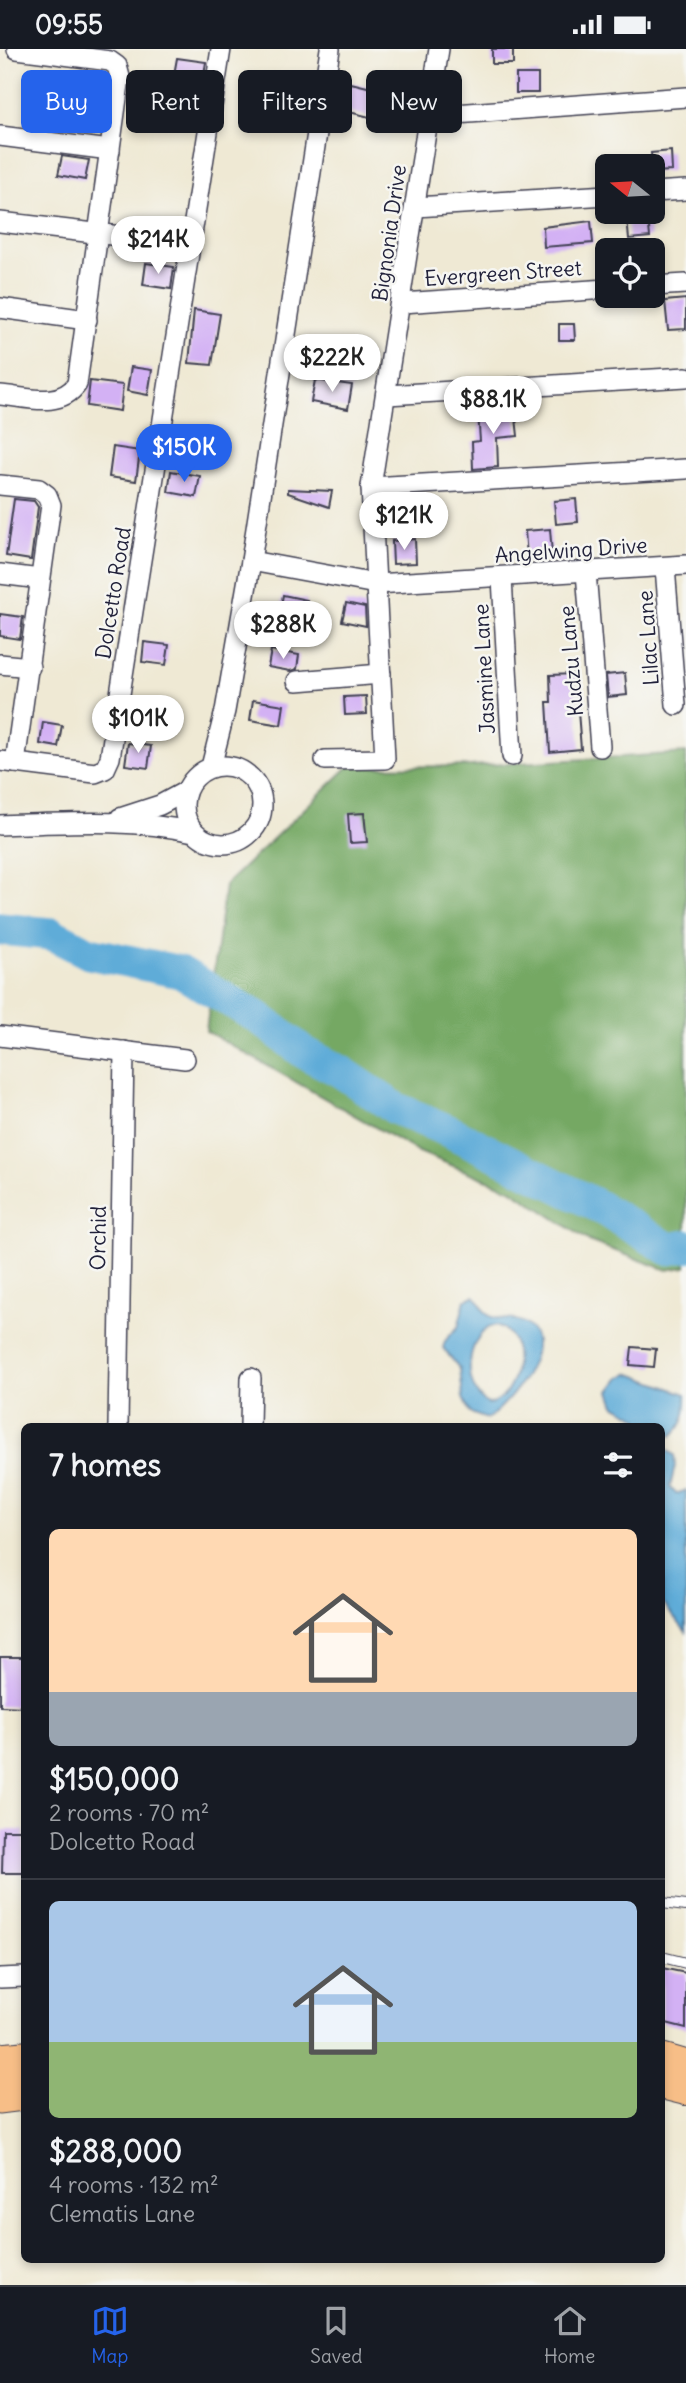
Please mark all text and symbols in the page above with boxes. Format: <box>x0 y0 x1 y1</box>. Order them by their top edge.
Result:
text: 09:55 <box>35 8 103 41</box>
chip: Buy <box>21 70 112 133</box>
chip: Rent <box>126 70 224 133</box>
chip: Filters <box>238 70 352 133</box>
chip: New <box>366 70 462 133</box>
north arrow <box>595 154 665 224</box>
map controls <box>595 154 665 308</box>
street label: Bignonia Drive <box>366 163 412 303</box>
pin: $214K <box>109 217 207 276</box>
text: $214K <box>127 224 189 253</box>
button: locate <box>595 238 665 308</box>
street label: Evergreen Street <box>424 254 582 292</box>
pin: $222K <box>283 335 381 394</box>
text: $222K <box>300 342 364 371</box>
pin: $88.1K <box>436 377 550 436</box>
text: $88.1K <box>460 384 526 413</box>
pin: $150K <box>135 425 233 484</box>
text: $150K <box>152 432 216 461</box>
pin: $121K <box>355 493 453 552</box>
text: $121K <box>375 500 433 529</box>
street label: Dolcetto Road <box>89 525 137 661</box>
street label: Angelwing Drive <box>494 531 648 569</box>
street label: Lilac Lane <box>631 590 665 686</box>
pin: $288K <box>234 601 332 661</box>
street label: Jasmine Lane <box>467 603 501 735</box>
street label: Kudzu Lane <box>553 604 589 718</box>
text: $288K <box>250 609 316 638</box>
pin: $101K <box>89 695 187 755</box>
text: $101K <box>108 703 168 732</box>
street label: Orchid <box>84 1206 112 1270</box>
text: 7 homes <box>49 1446 161 1484</box>
icon: filters <box>599 1446 637 1484</box>
icon: home <box>280 1575 406 1701</box>
text: $150,000 <box>49 1760 180 1798</box>
text: 2 rooms · 70 m² <box>49 1798 209 1827</box>
text: Dolcetto Road <box>49 1827 195 1856</box>
icon: home <box>280 1947 406 2073</box>
text: $288,000 <box>49 2132 182 2170</box>
text: 4 rooms · 132 m² <box>49 2170 219 2199</box>
text: Clematis Lane <box>49 2199 195 2228</box>
tab: Map <box>91 2302 129 2368</box>
tab: Saved <box>310 2302 362 2368</box>
tab: Home <box>544 2302 595 2368</box>

